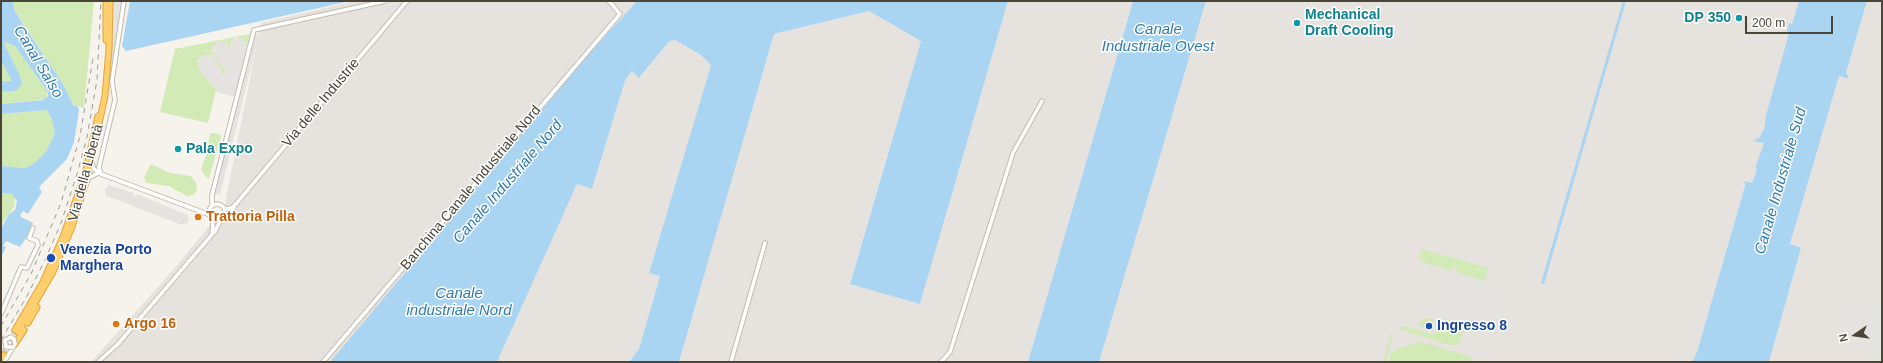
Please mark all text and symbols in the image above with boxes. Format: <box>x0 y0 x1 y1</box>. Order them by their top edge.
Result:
place label: Mechanical Draft Cooling <box>1305 7 1394 40</box>
scale bar <box>1747 8 1835 34</box>
place label: DP 350 <box>1684 10 1731 26</box>
marker: DP 350 <box>1734 13 1744 23</box>
text: 200 m <box>1752 16 1785 30</box>
marker: Mechanical Draft Cooling <box>1292 18 1302 28</box>
water label: Canale Industriale Ovest <box>1102 21 1214 56</box>
water label: Canal Salso <box>9 23 67 101</box>
street label: Via delle Industrie <box>279 55 363 151</box>
street label: Banchina Canale Industriale Nord <box>397 102 545 274</box>
water label: Canale Industriale Sud <box>1751 106 1811 256</box>
water label: Canale Industriale Nord <box>450 117 566 247</box>
street label: Via della Libertà <box>65 122 107 224</box>
place label: Pala Expo <box>186 141 253 157</box>
marker: Pala Expo <box>173 144 183 154</box>
place label: Trattoria Pilla <box>206 209 295 225</box>
marker: Trattoria Pilla <box>193 212 203 222</box>
place label: Venezia Porto Marghera <box>60 242 152 274</box>
marker: Venezia Porto Marghera <box>45 252 57 264</box>
water label: Canale industriale Nord <box>406 285 512 320</box>
north arrow <box>1835 315 1875 355</box>
place label: Argo 16 <box>124 316 176 332</box>
place label: Ingresso 8 <box>1437 318 1507 334</box>
marker: Argo 16 <box>111 319 121 329</box>
marker: Ingresso 8 <box>1424 321 1434 331</box>
text: N <box>1837 332 1850 343</box>

